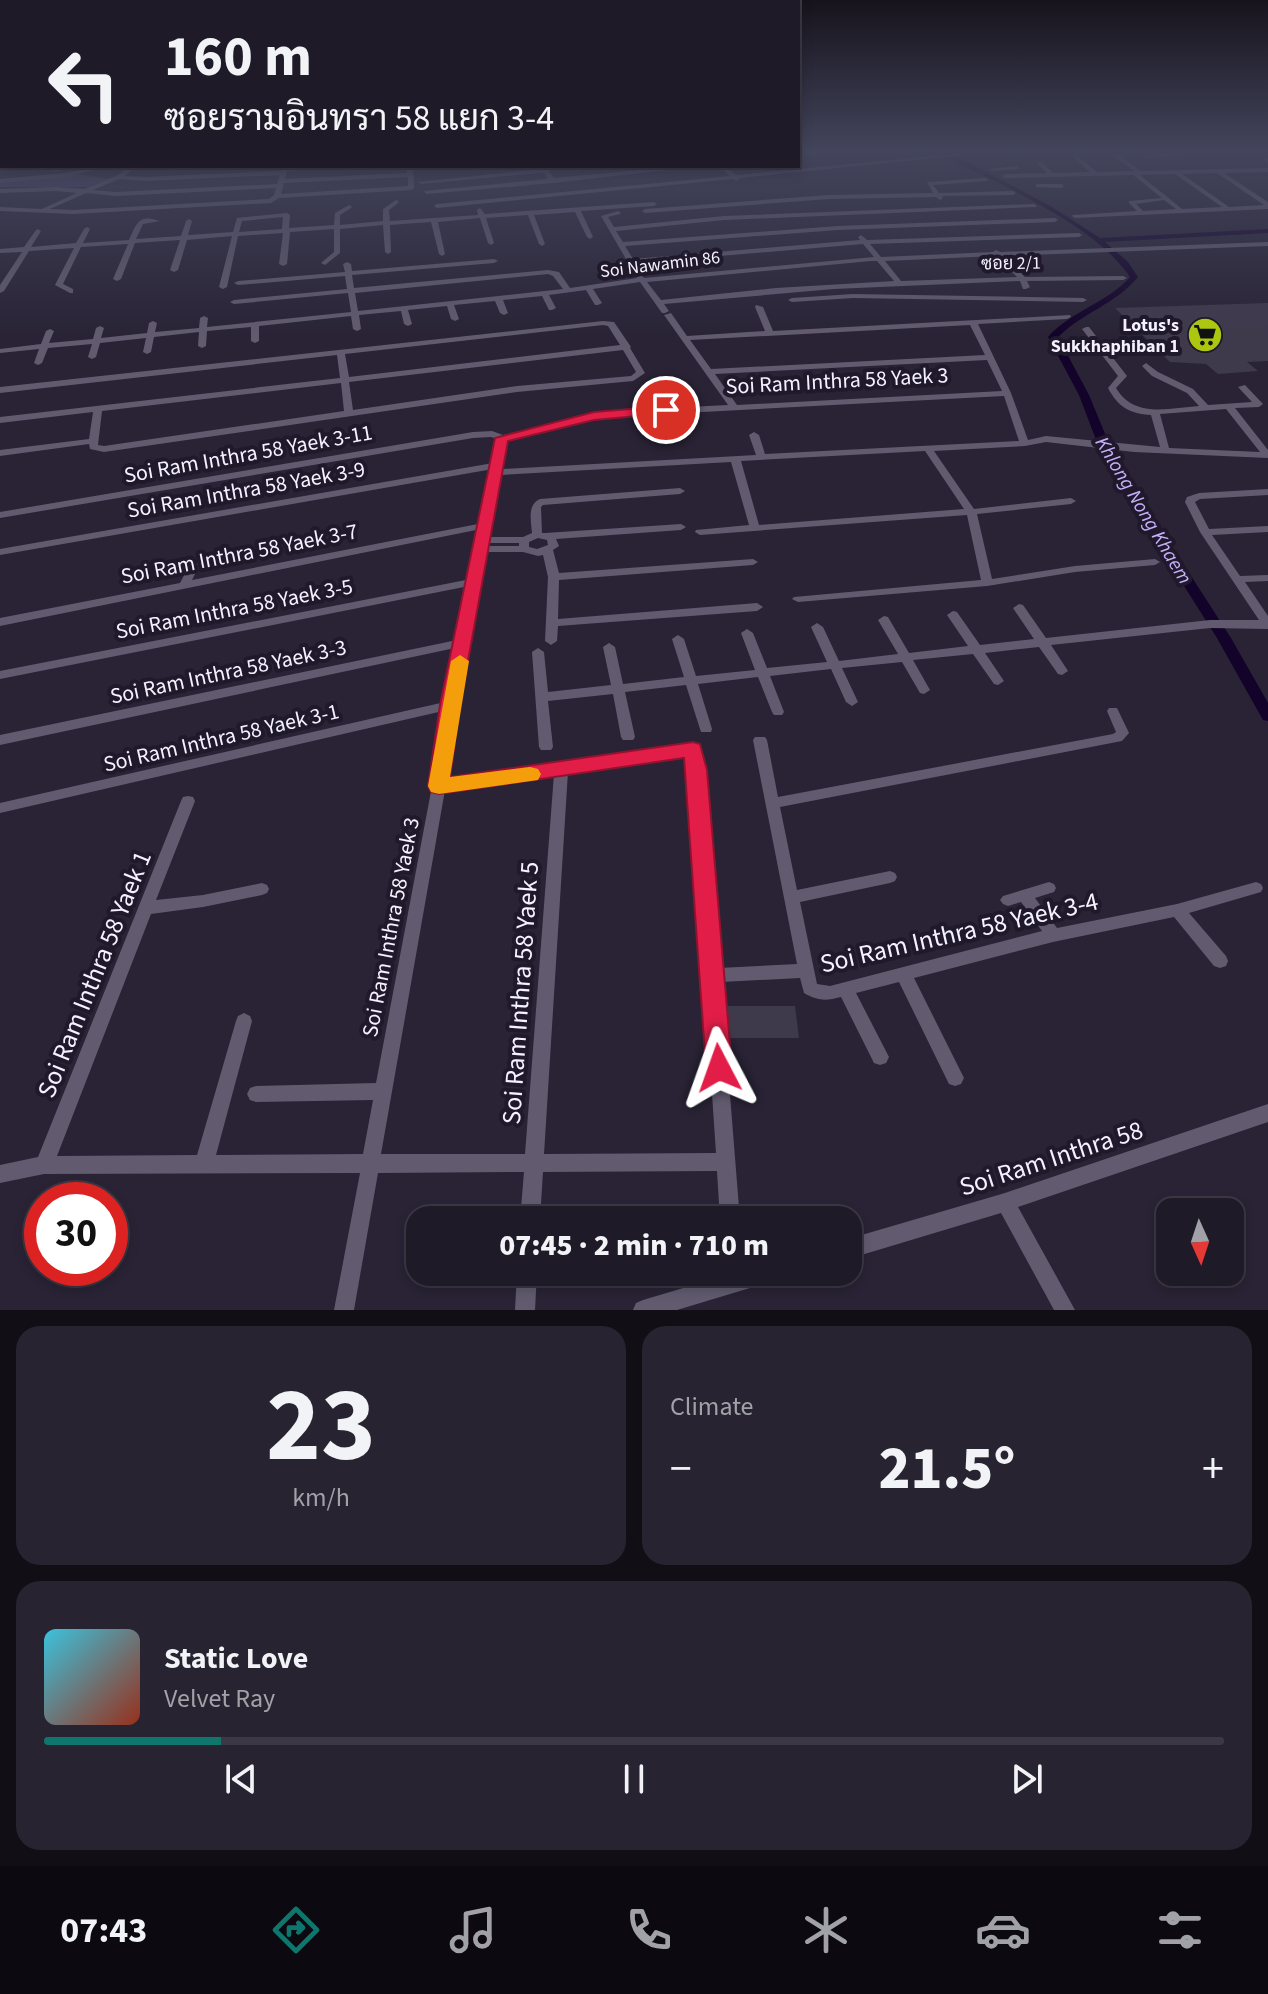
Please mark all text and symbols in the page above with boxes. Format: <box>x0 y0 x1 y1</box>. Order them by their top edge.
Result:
text: 160 m <box>164 18 312 97</box>
icon: left <box>32 32 136 136</box>
text: ซอยรามอินทรา 58 แยก 3-4 <box>164 93 554 144</box>
street label: Soi Nawamin 86 <box>599 245 722 284</box>
street label: ซอย 2/1 <box>981 250 1041 277</box>
place label: Lotus's Sukkhaphiban 1 <box>1051 313 1179 359</box>
supermarket icon: Lotus's Sukkhaphiban 1 <box>1186 316 1224 354</box>
street label: Soi Ram Inthra 58 Yaek 3 <box>725 359 949 403</box>
pin <box>632 376 700 444</box>
icon: arrive <box>644 388 688 432</box>
street label: Soi Ram Inthra 58 Yaek 3-11 <box>121 416 375 492</box>
water label: Khlong Nong Khaem <box>1088 432 1198 590</box>
street label: Soi Ram Inthra 58 Yaek 3-9 <box>125 453 367 527</box>
street label: Soi Ram Inthra 58 Yaek 3-7 <box>118 515 360 593</box>
street label: Soi Ram Inthra 58 Yaek 3-5 <box>113 570 355 648</box>
street label: Soi Ram Inthra 58 Yaek 3-3 <box>107 631 349 713</box>
street label: Soi Ram Inthra 58 Yaek 3-1 <box>100 695 342 781</box>
street label: Soi Ram Inthra 58 Yaek 3 <box>354 815 428 1040</box>
street label: Soi Ram Inthra 58 Yaek 1 <box>28 845 161 1103</box>
street label: Soi Ram Inthra 58 Yaek 5 <box>493 860 548 1126</box>
street label: Soi Ram Inthra 58 Yaek 3-4 <box>816 882 1102 983</box>
position arrow <box>677 1026 761 1110</box>
street label: Soi Ram Inthra 58 <box>955 1111 1148 1206</box>
speed limit sign: 30 <box>24 1182 128 1286</box>
north arrow <box>1156 1198 1244 1286</box>
map controls <box>1156 1198 1244 1286</box>
text: 07:45 · 2 min · 710 m <box>499 1224 769 1267</box>
text: 23 <box>266 1353 376 1501</box>
text: Climate <box>670 1388 754 1425</box>
text: 21.5° <box>879 1427 1015 1512</box>
text: − <box>670 1438 692 1501</box>
text: + <box>1202 1438 1224 1501</box>
text: km/h <box>292 1479 350 1516</box>
text: Static Love <box>164 1637 308 1680</box>
text: Velvet Ray <box>164 1680 275 1717</box>
icon: previous <box>219 1757 263 1801</box>
icon: pause <box>612 1757 656 1801</box>
icon: next <box>1005 1757 1049 1801</box>
icon: directions <box>268 1902 324 1958</box>
icon: music <box>445 1902 501 1958</box>
icon: phone <box>621 1902 677 1958</box>
icon: climate <box>798 1902 854 1958</box>
icon: car <box>975 1902 1031 1958</box>
icon: filters <box>1152 1902 1208 1958</box>
text: 07:43 <box>60 1905 147 1956</box>

